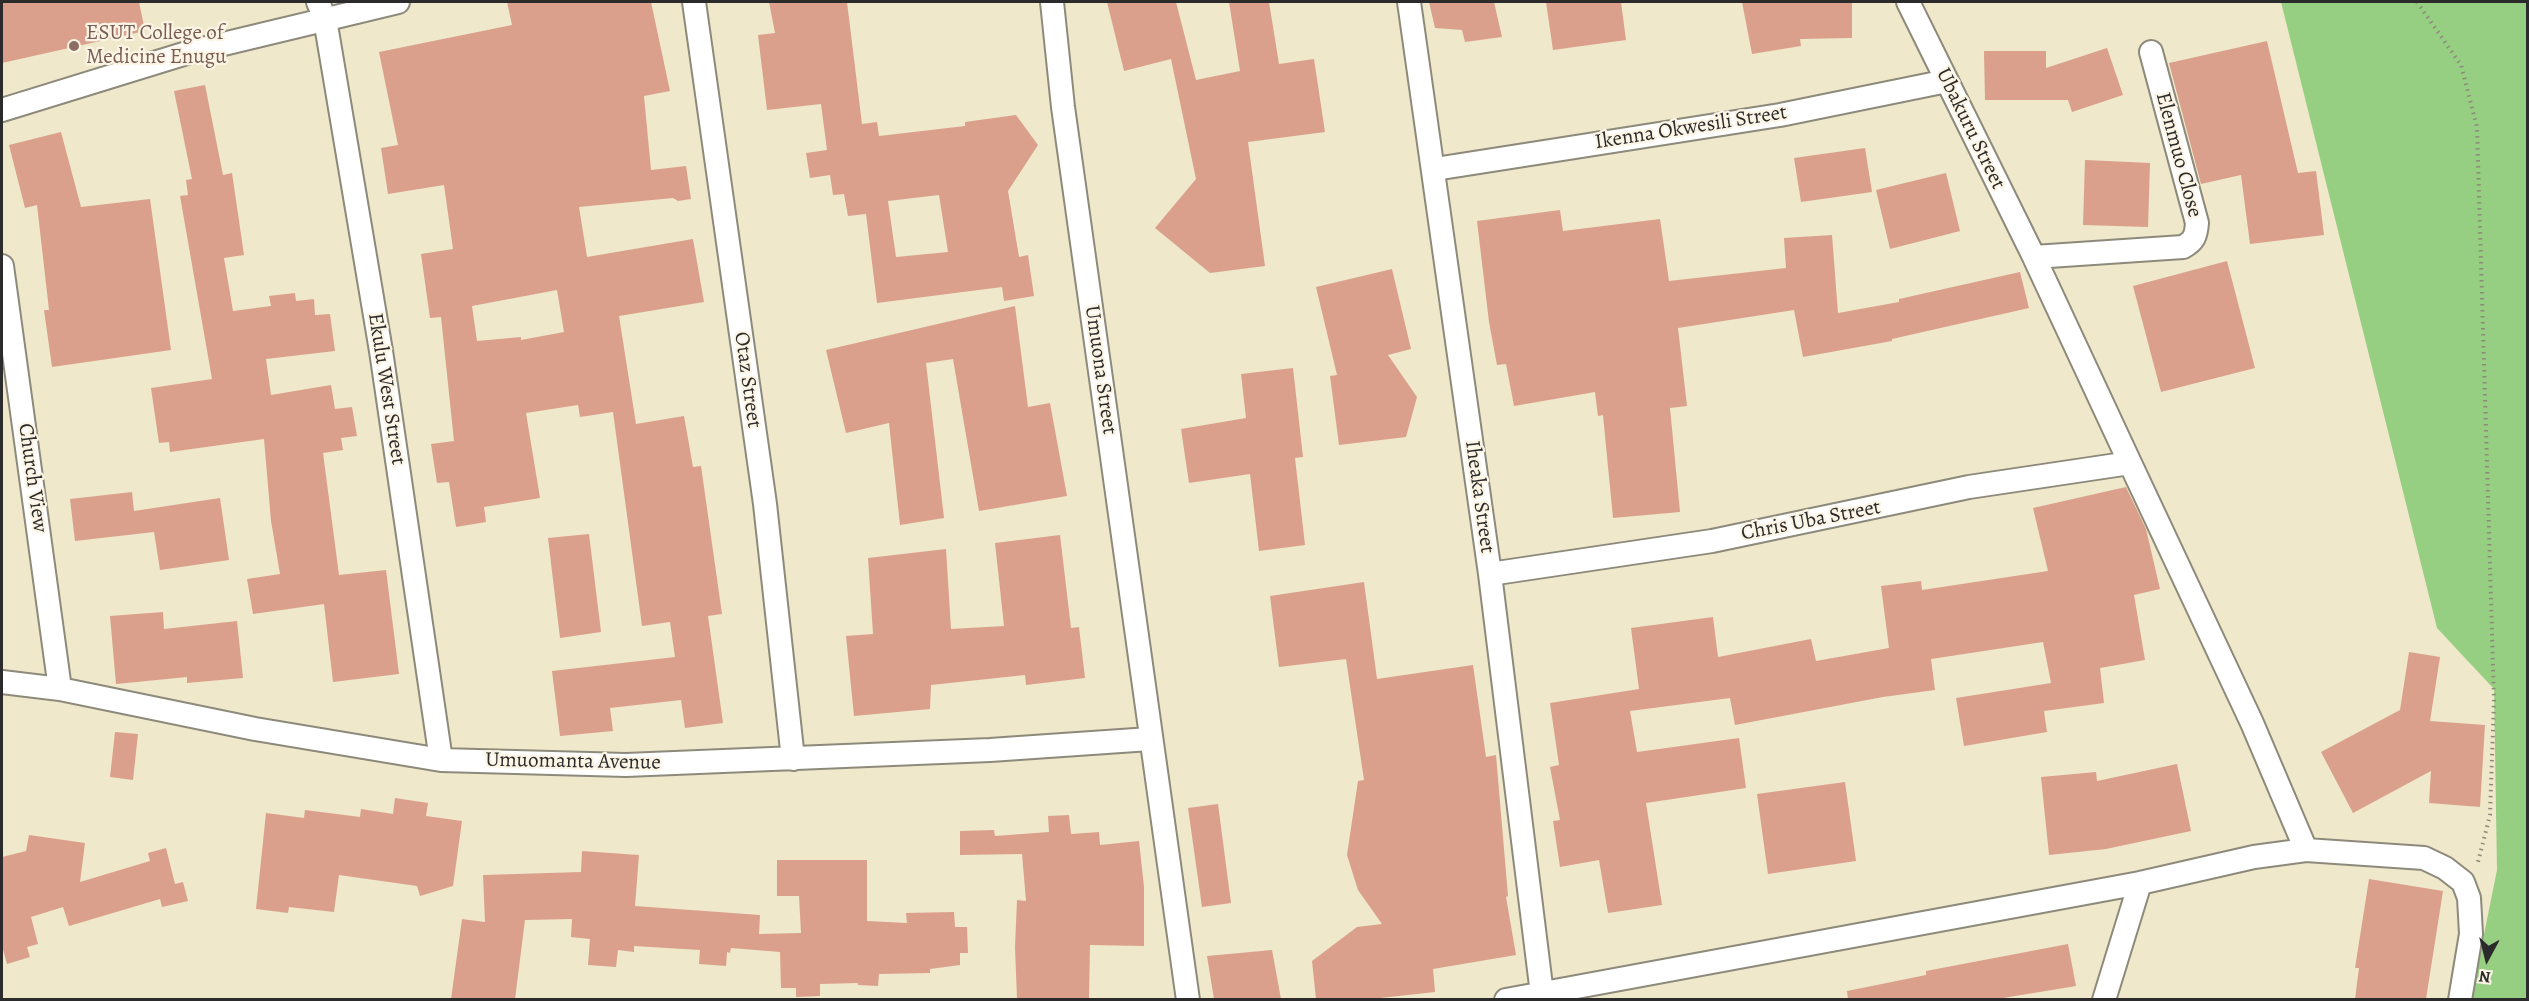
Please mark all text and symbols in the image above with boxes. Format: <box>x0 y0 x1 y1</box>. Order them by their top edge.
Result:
place label: ESUT College of Medicine Enugu <box>86 21 226 71</box>
marker: ESUT College of Medicine Enugu <box>67 39 81 53</box>
street label: Ubakuru Street <box>1930 64 2010 194</box>
street label: Elenmuo Close <box>2149 90 2207 220</box>
street label: Ikenna Okwesili Street <box>1593 100 1789 156</box>
street label: Umuona Street <box>1078 304 1122 436</box>
street label: Ekulu West Street <box>362 311 410 467</box>
street label: Otaz Street <box>728 330 766 430</box>
street label: Church View <box>12 422 52 534</box>
street label: Iheaka Street <box>1459 439 1499 555</box>
street label: Chris Uba Street <box>1739 495 1883 547</box>
street label: Umuomanta Avenue <box>485 748 661 776</box>
north arrow <box>2457 929 2517 989</box>
text: N <box>2478 965 2492 988</box>

